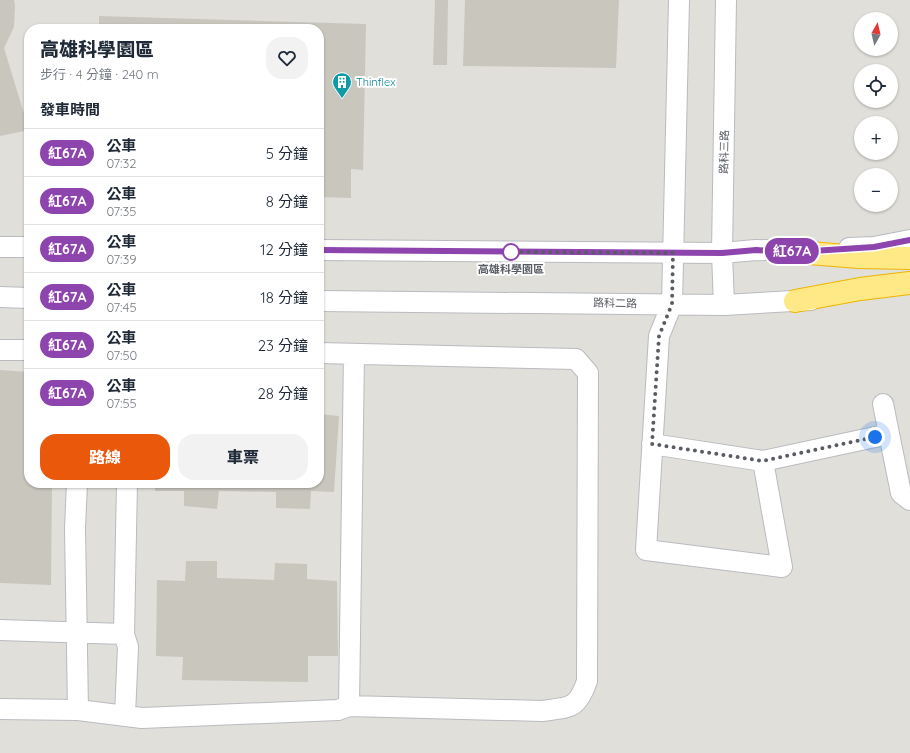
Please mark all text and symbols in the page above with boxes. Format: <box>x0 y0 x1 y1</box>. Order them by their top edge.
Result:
north arrow <box>854 12 898 56</box>
map controls <box>854 12 898 212</box>
text: 高雄科學園區 <box>40 37 154 61</box>
button: heart <box>266 37 308 79</box>
button: locate <box>854 64 898 108</box>
text: 步行 · 4 分鐘 · 240 m <box>40 66 159 82</box>
building icon: Thinflex <box>331 71 353 99</box>
place label: Thinflex <box>356 75 396 89</box>
text: 發車時間 <box>40 100 100 119</box>
button: + <box>854 116 898 160</box>
street label: 路科三路 <box>717 130 731 174</box>
text: 公車 <box>106 136 136 155</box>
text: 紅67A <box>48 144 86 162</box>
text: 5 分鐘 <box>266 144 308 163</box>
text: 07:32 <box>106 155 137 171</box>
button: − <box>854 168 898 212</box>
text: 公車 <box>106 184 136 203</box>
text: 紅67A <box>48 192 86 210</box>
text: 8 分鐘 <box>266 192 308 211</box>
text: 07:35 <box>106 203 136 219</box>
text: 公車 <box>106 232 136 251</box>
line badge: 紅67A <box>764 238 820 264</box>
text: 紅67A <box>48 240 86 258</box>
text: 12 分鐘 <box>260 240 308 259</box>
text: 紅67A <box>773 242 811 260</box>
marker: 高雄科學園區 <box>502 243 520 261</box>
text: 07:39 <box>106 251 137 267</box>
place label: 高雄科學園區 <box>478 262 544 276</box>
text: 公車 <box>106 280 136 299</box>
text: 紅67A <box>48 288 86 306</box>
text: 18 分鐘 <box>260 288 308 307</box>
street label: 路科二路 <box>593 296 637 310</box>
text: 07:45 <box>106 299 137 315</box>
text: 公車 <box>106 328 136 347</box>
text: 紅67A <box>48 336 86 354</box>
text: 23 分鐘 <box>258 336 308 355</box>
text: 07:50 <box>106 347 137 363</box>
text: 公車 <box>106 376 136 395</box>
text: 紅67A <box>48 384 86 402</box>
text: 28 分鐘 <box>257 384 308 403</box>
text: 07:55 <box>106 395 137 411</box>
your location <box>865 427 885 447</box>
button: 路線 <box>40 434 170 480</box>
button: 車票 <box>178 434 308 480</box>

